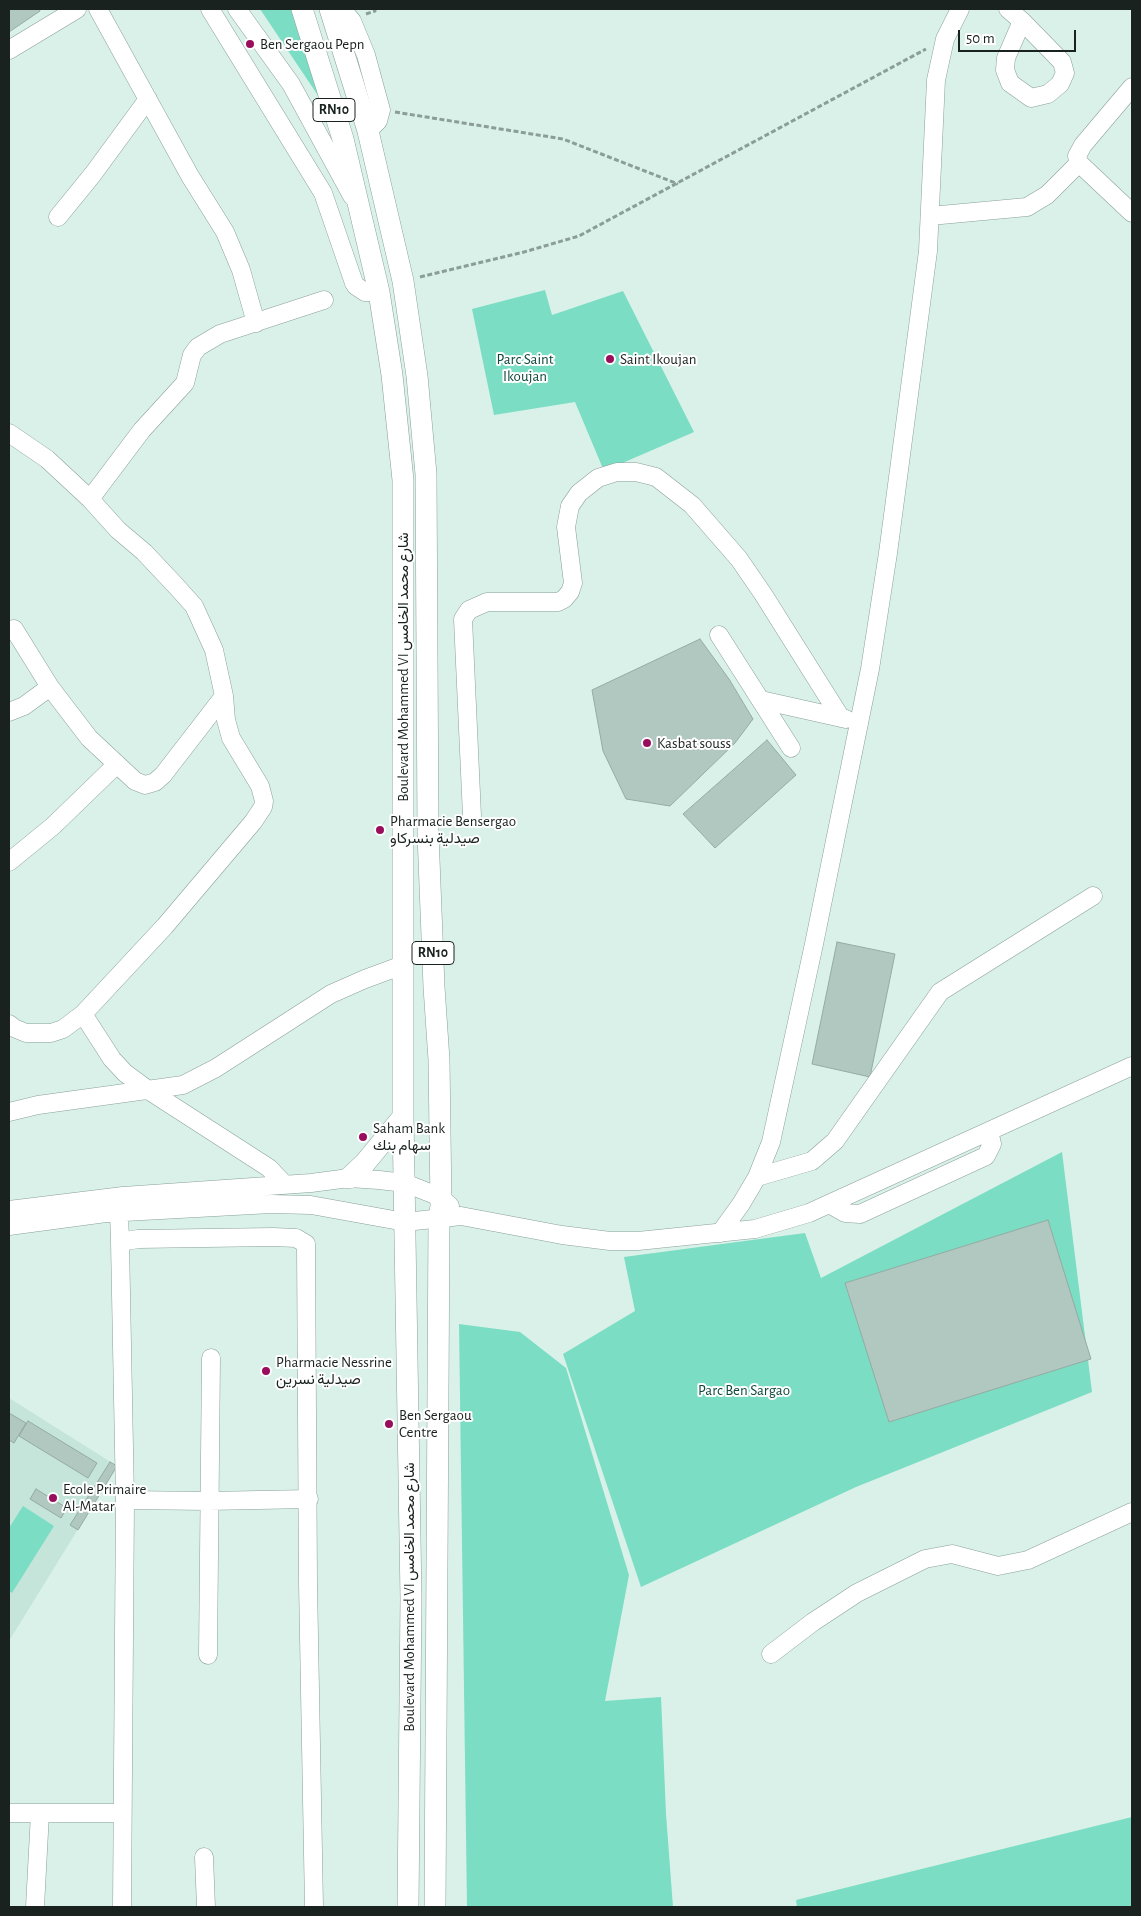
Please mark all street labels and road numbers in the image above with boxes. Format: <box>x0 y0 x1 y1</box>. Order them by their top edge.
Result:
road number: RN10 <box>313 98 355 122</box>
street label: Boulevard Mohammed VI شارع محمد الخامس <box>394 532 412 802</box>
road number: RN10 <box>412 941 454 964</box>
street label: Boulevard Mohammed VI شارع محمد الخامس <box>400 1462 418 1732</box>

